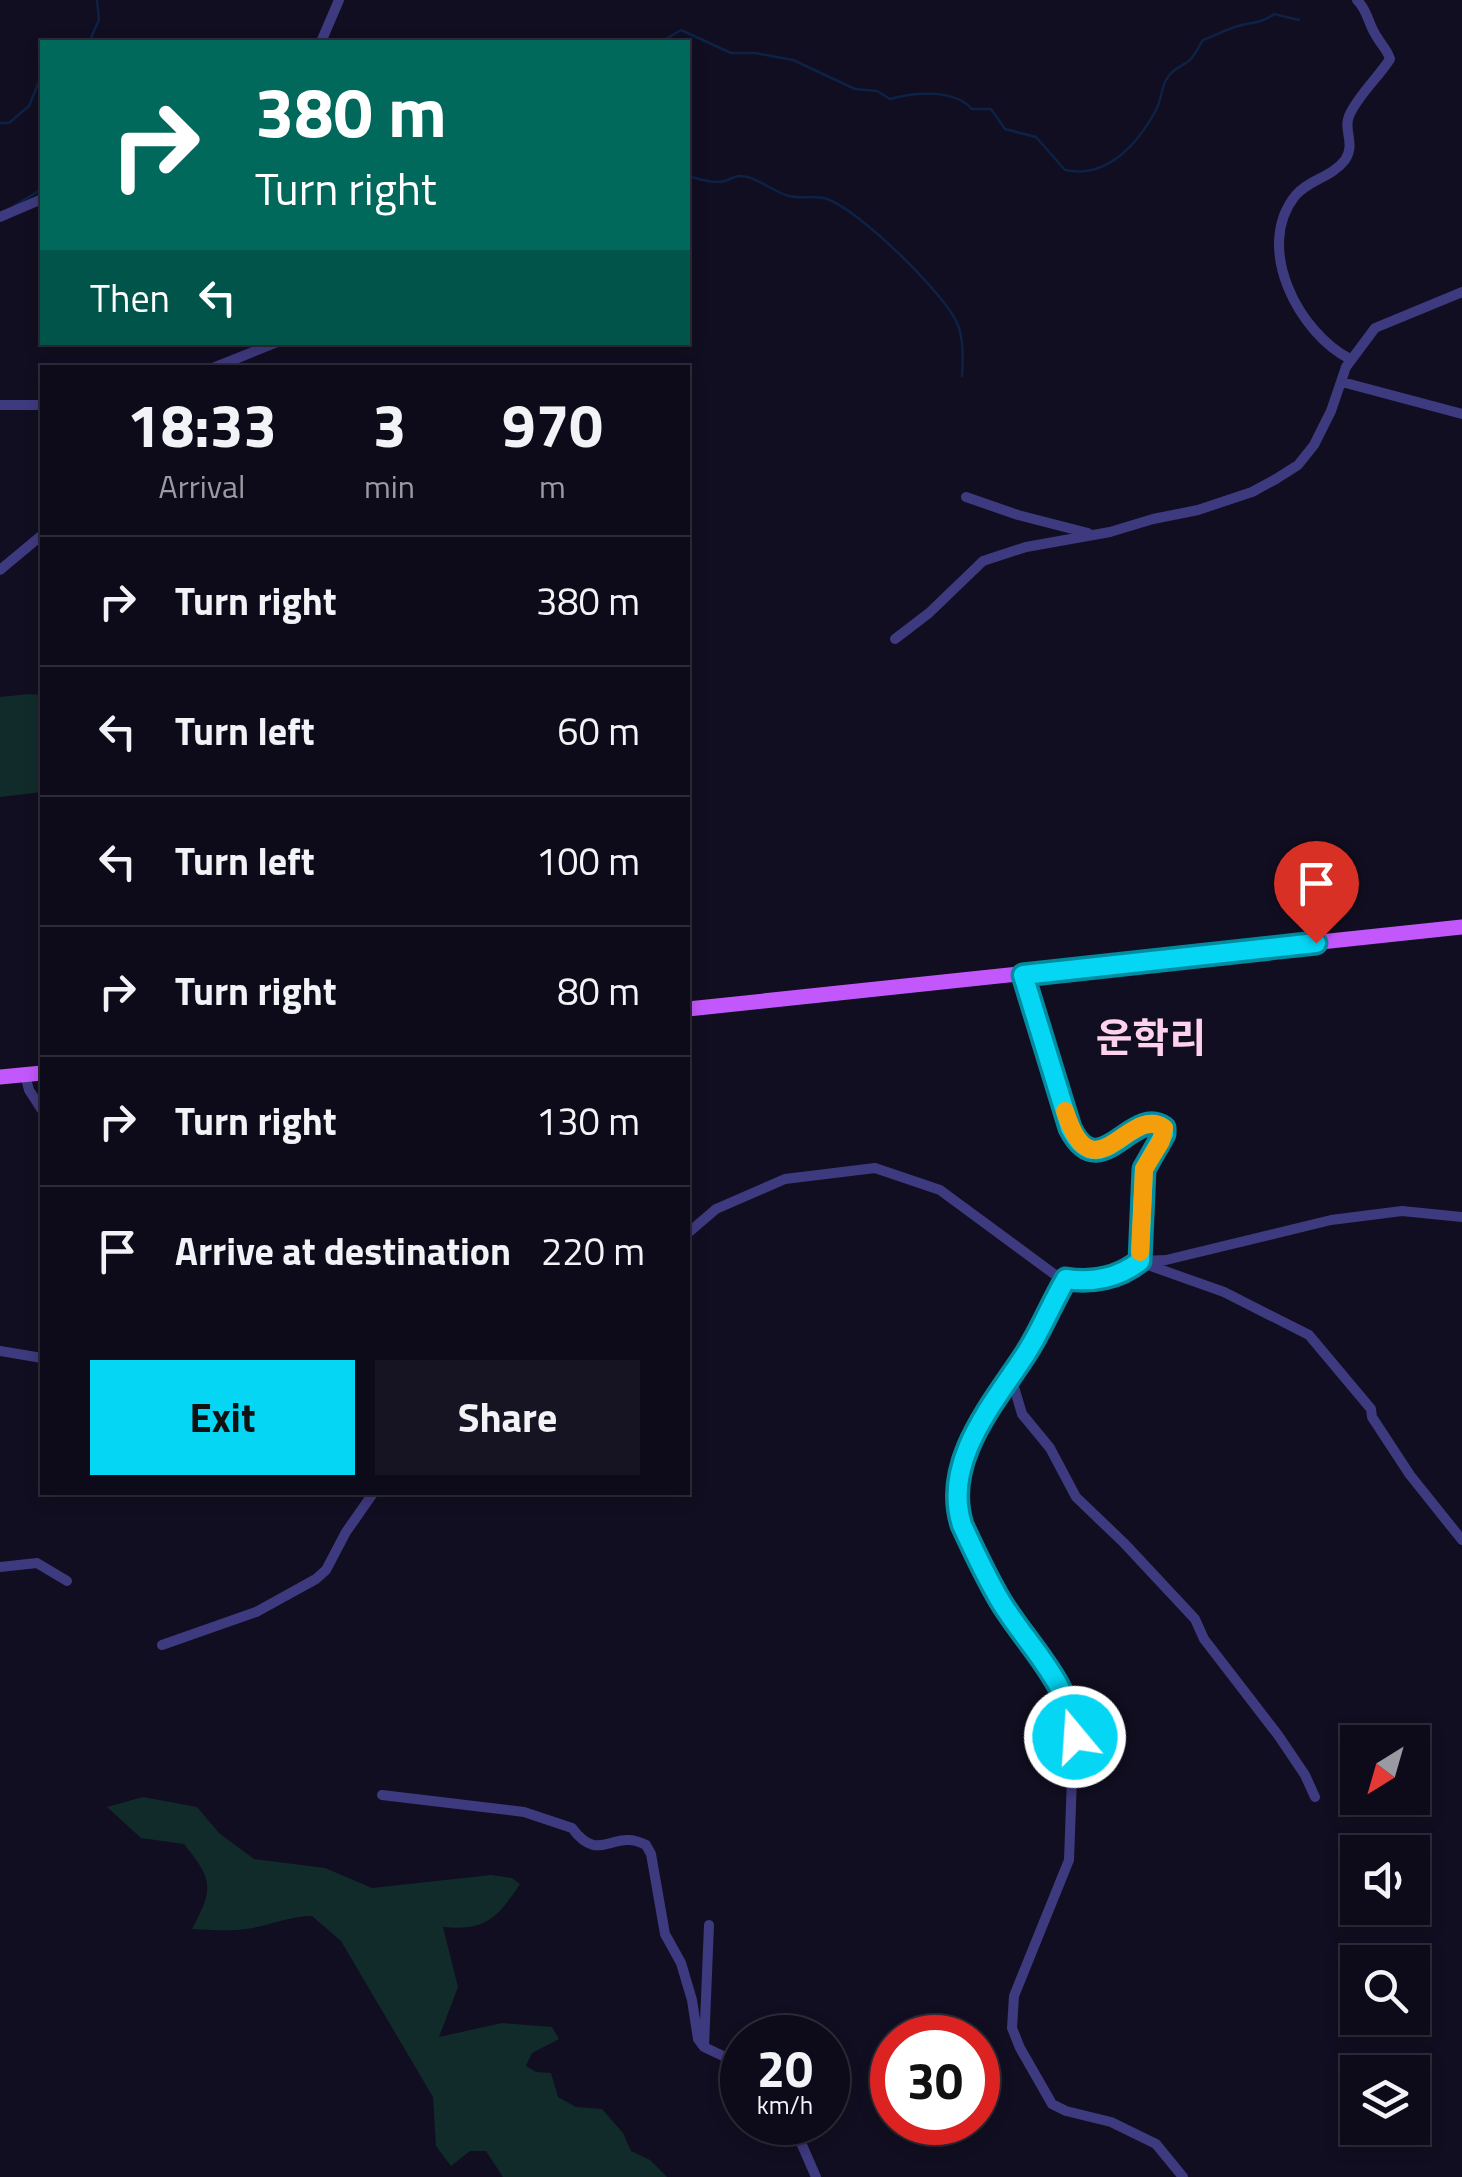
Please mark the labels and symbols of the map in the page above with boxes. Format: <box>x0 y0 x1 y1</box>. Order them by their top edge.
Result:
pin <box>1274 841 1359 944</box>
district label: 운학리 <box>1096 1007 1206 1068</box>
position arrow <box>1023 1685 1127 1789</box>
north arrow <box>1340 1725 1430 1815</box>
speed limit sign: 30 <box>870 2015 1000 2145</box>

